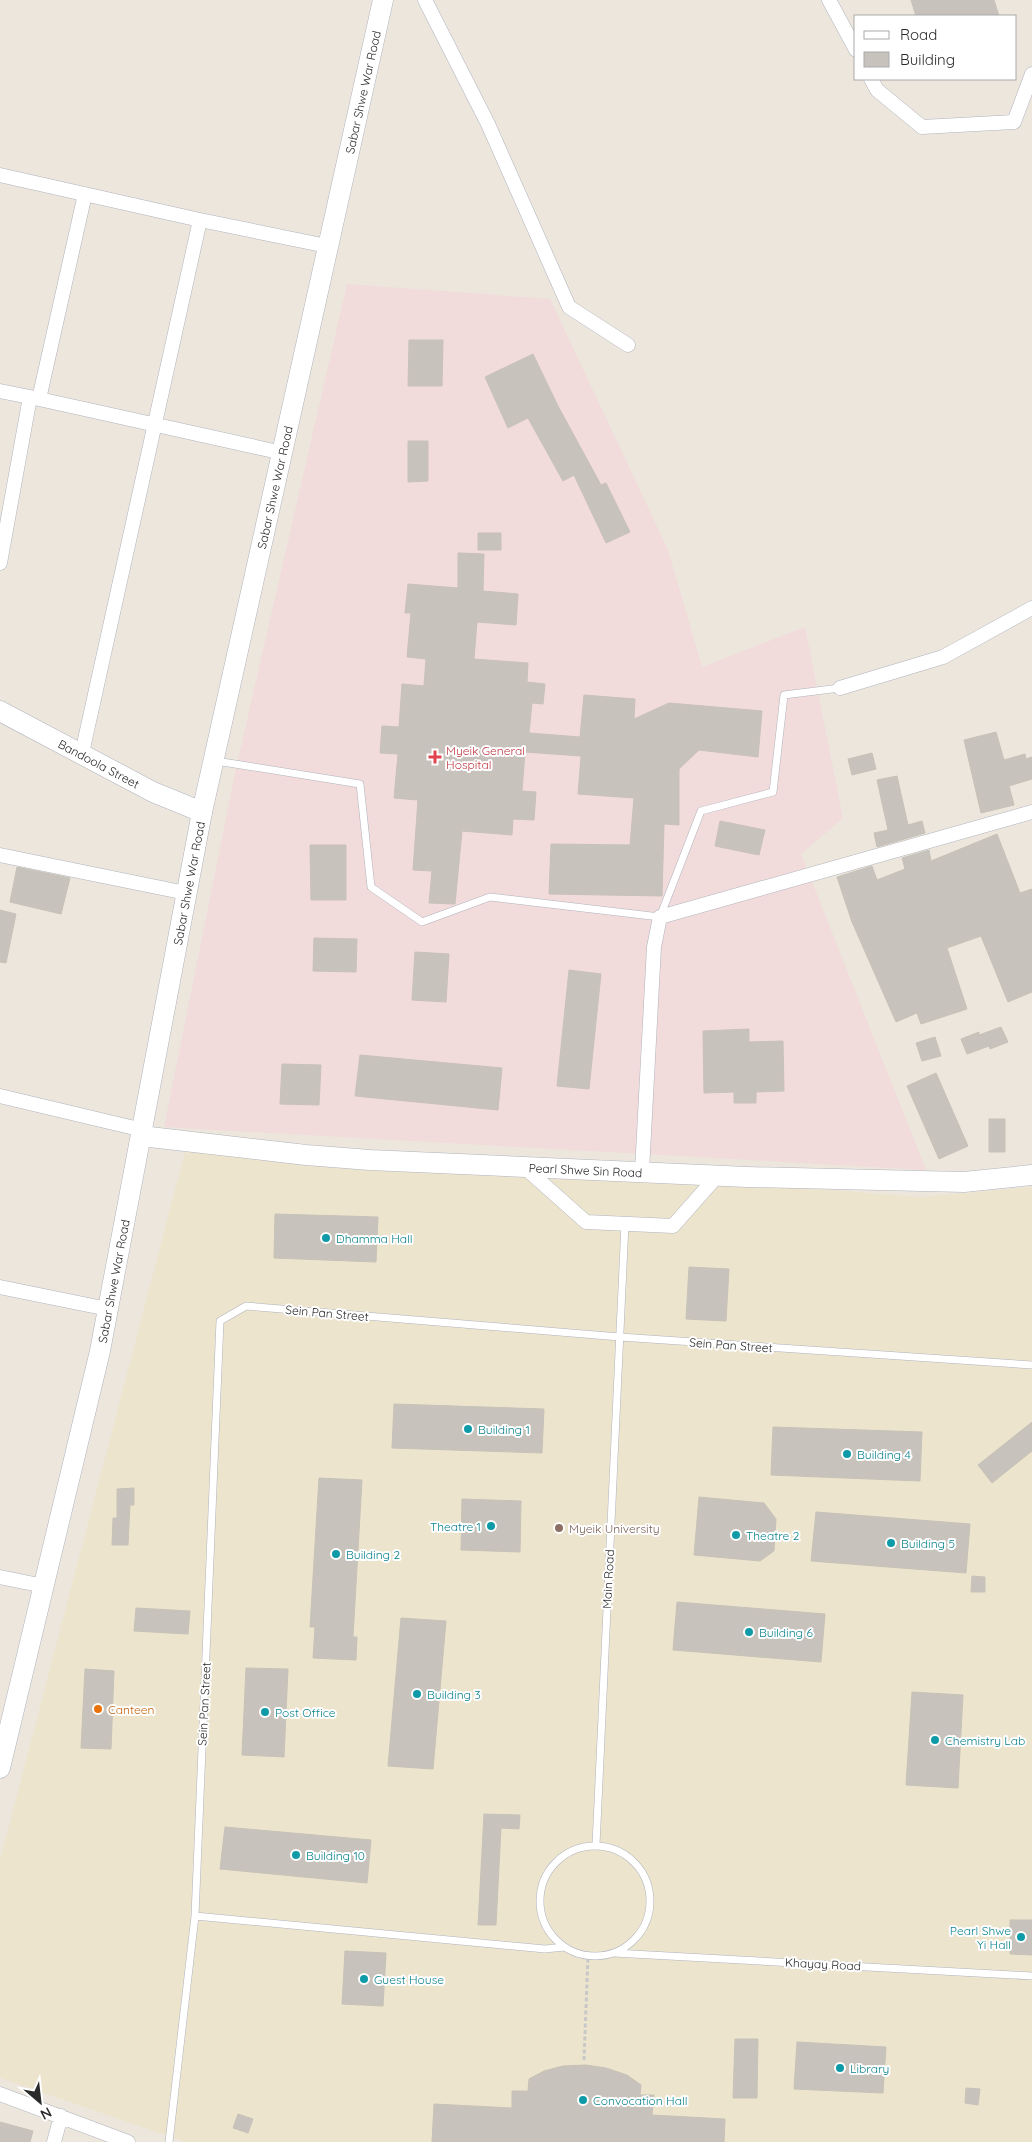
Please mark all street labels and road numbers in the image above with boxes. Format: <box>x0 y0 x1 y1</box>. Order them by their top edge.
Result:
street label: Sabar Shwe War Road <box>341 29 383 155</box>
street label: Sabar Shwe War Road <box>253 424 295 550</box>
street label: Bandoola Street <box>56 736 142 791</box>
street label: Sabar Shwe War Road <box>169 820 208 946</box>
street label: Pearl Shwe Sin Road <box>528 1160 643 1180</box>
street label: Sabar Shwe War Road <box>94 1218 132 1344</box>
street label: Sein Pan Street <box>285 1302 369 1324</box>
street label: Sein Pan Street <box>689 1335 773 1355</box>
street label: Main Road <box>599 1549 617 1609</box>
street label: Sein Pan Street <box>194 1662 214 1746</box>
street label: Khayay Road <box>785 1955 861 1973</box>

